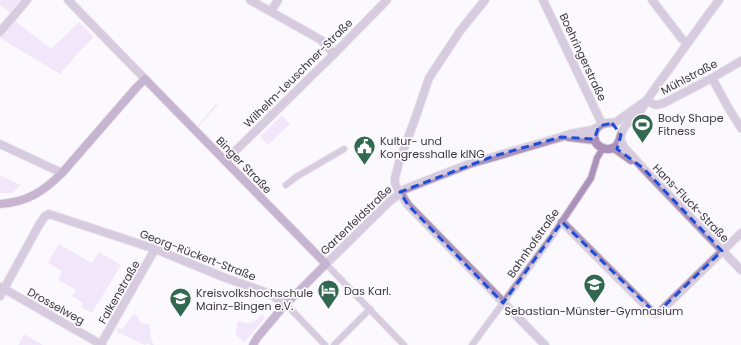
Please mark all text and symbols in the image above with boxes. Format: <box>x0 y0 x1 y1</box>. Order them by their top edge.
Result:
street label: Boehringerstraße <box>556 10 610 104</box>
street label: Wilhelm-Leuschner-Straße <box>240 15 356 131</box>
street label: Mühlstraße <box>658 55 720 99</box>
place label: Body Shape Fitness <box>658 110 724 139</box>
sports icon: Body Shape Fitness <box>629 111 655 144</box>
street label: Binger Straße <box>213 133 276 197</box>
place label: Kultur- und Kongresshalle kING <box>380 133 485 162</box>
public building icon: Kultur- und Kongresshalle kING <box>352 134 378 167</box>
street label: Hans-Fluck-Straße <box>649 160 733 246</box>
street label: Gartenfeldstraße <box>317 181 396 258</box>
street label: Bahnhofstraße <box>503 205 563 281</box>
street label: Georg-Rückert-Straße <box>138 225 259 285</box>
street label: Falkenstraße <box>94 257 144 327</box>
school or university icon: Sebastian-Münster-Gymnasium <box>581 272 607 305</box>
hotel icon: Das Karl. <box>316 278 342 311</box>
place label: Das Karl. <box>344 283 391 299</box>
street label: Drosselweg <box>24 284 88 328</box>
place label: Kreisvolkshochschule Mainz-Bingen e.V. <box>196 285 313 314</box>
school or university icon: Kreisvolkshochschule Mainz-Bingen e.V. <box>168 286 194 319</box>
place label: Sebastian-Münster-Gymnasium <box>505 303 683 319</box>

